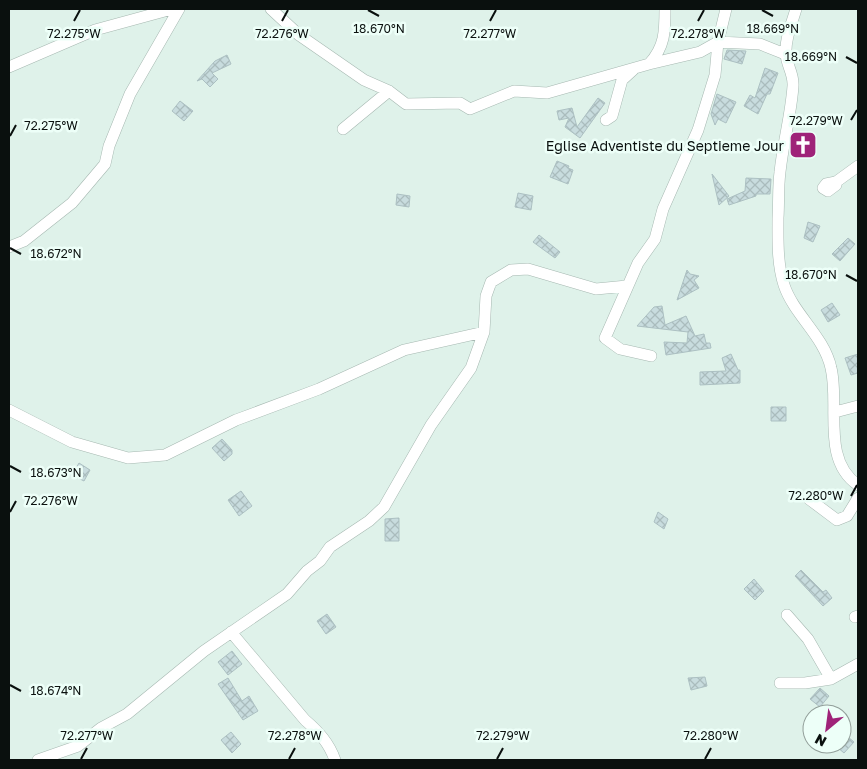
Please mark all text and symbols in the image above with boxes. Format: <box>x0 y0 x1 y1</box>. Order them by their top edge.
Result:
text: 18.670°N <box>353 21 405 36</box>
text: 18.669°N <box>747 21 799 36</box>
text: 72.275°W <box>47 26 101 41</box>
text: 72.276°W <box>255 26 309 41</box>
text: 72.277°W <box>464 26 517 41</box>
text: 72.278°W <box>671 26 725 41</box>
text: 18.669°N <box>785 49 837 64</box>
text: 72.279°W <box>789 113 843 128</box>
text: 72.275°W <box>24 118 78 133</box>
church icon: Eglise Adventiste du Septieme Jour <box>788 130 818 160</box>
place label: Eglise Adventiste du Septieme Jour <box>546 137 785 154</box>
text: 18.672°N <box>30 246 82 261</box>
text: 18.670°N <box>785 267 837 282</box>
text: 18.673°N <box>30 465 82 480</box>
text: 72.280°W <box>789 488 844 503</box>
text: 72.276°W <box>24 493 78 508</box>
text: 18.674°N <box>31 683 81 698</box>
north arrow <box>802 704 852 754</box>
text: 72.277°W <box>61 728 114 743</box>
text: 72.278°W <box>268 728 322 743</box>
text: 72.279°W <box>476 728 530 743</box>
text: 72.280°W <box>684 728 739 743</box>
text: N <box>812 731 829 751</box>

